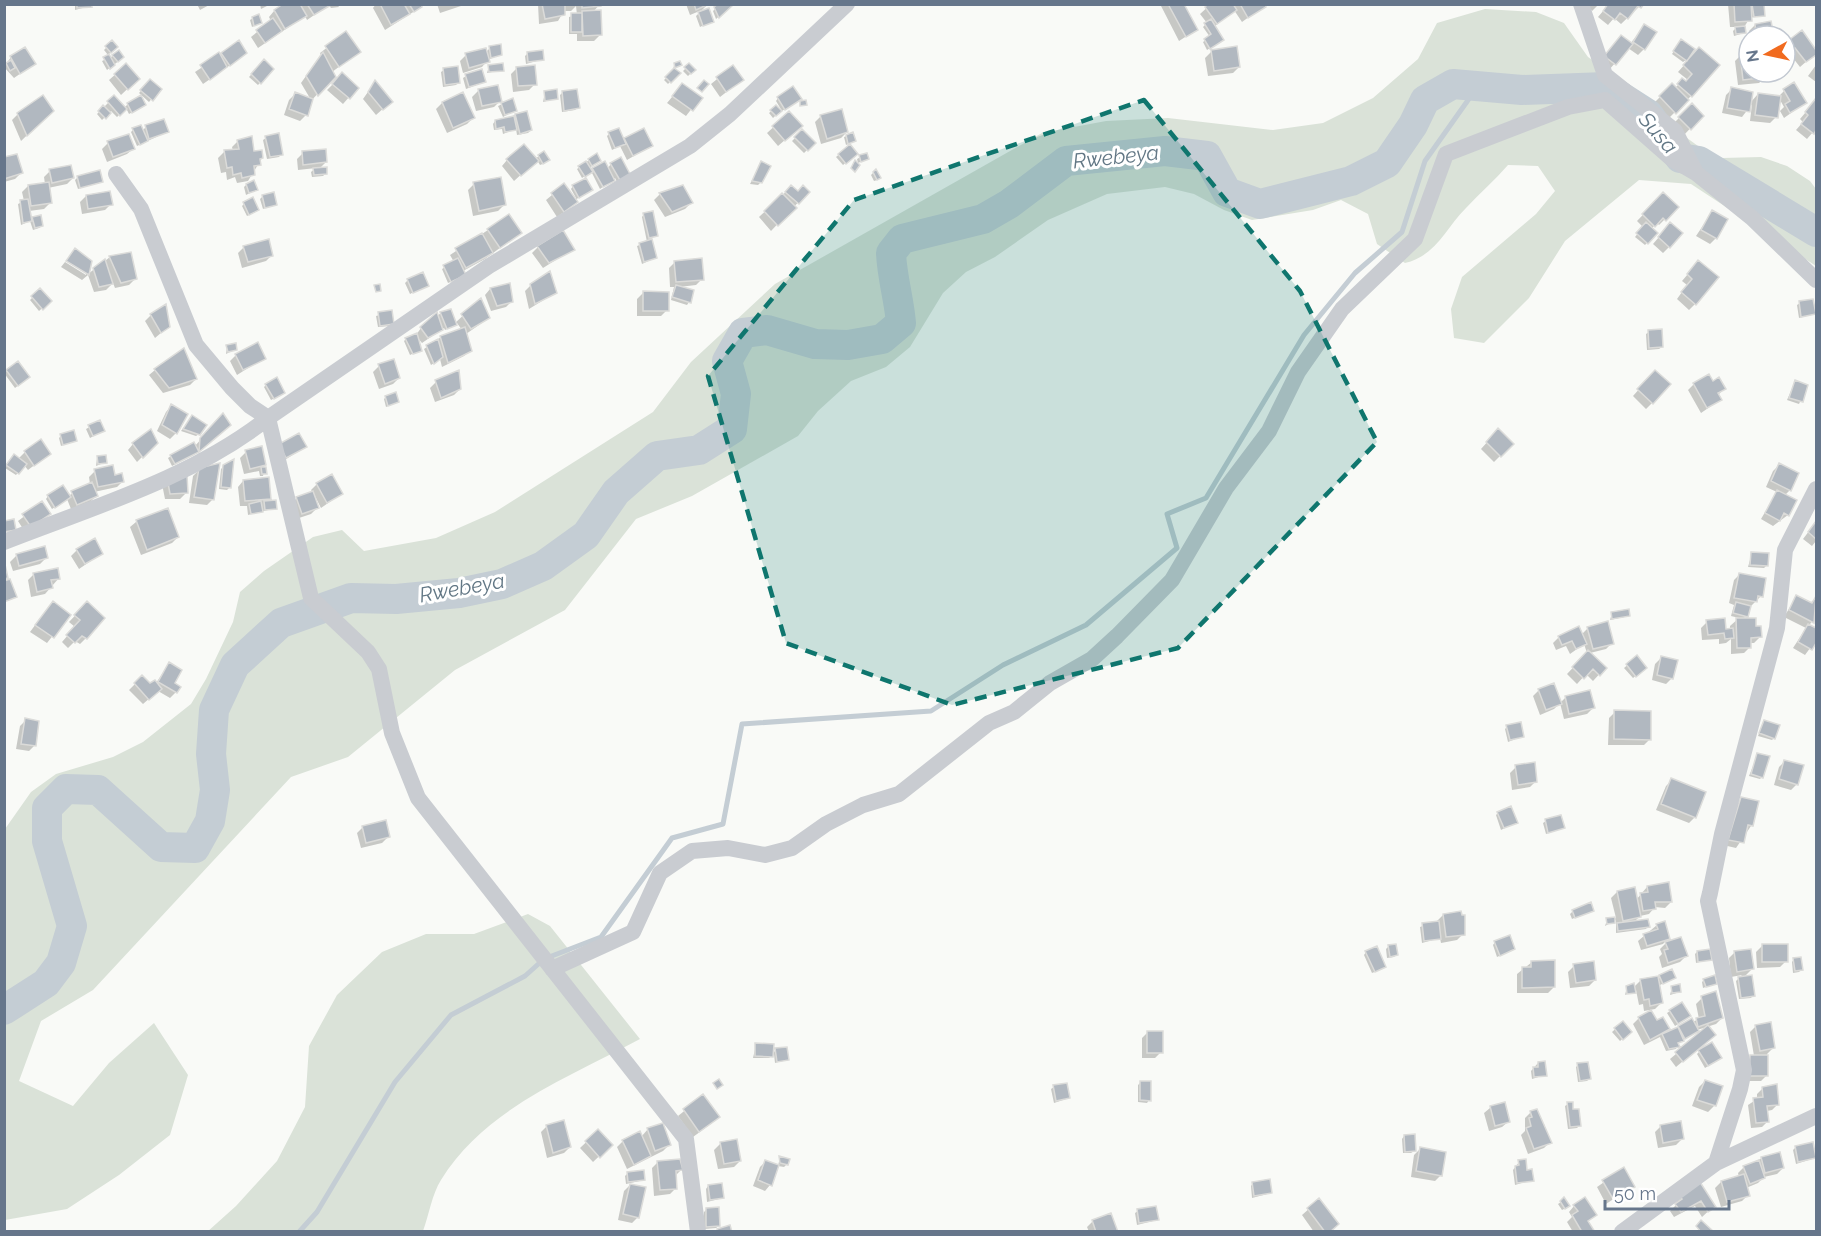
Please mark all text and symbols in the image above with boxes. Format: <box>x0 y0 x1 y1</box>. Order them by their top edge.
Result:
north arrow <box>1737 24 1797 84</box>
text: N <box>1742 49 1763 63</box>
water label: Susa <box>1633 106 1683 158</box>
water label: Rwebeya <box>1072 140 1160 173</box>
water label: Rwebeya <box>417 568 507 607</box>
scale bar <box>1605 1173 1730 1211</box>
text: 50 m <box>1614 1183 1656 1204</box>

